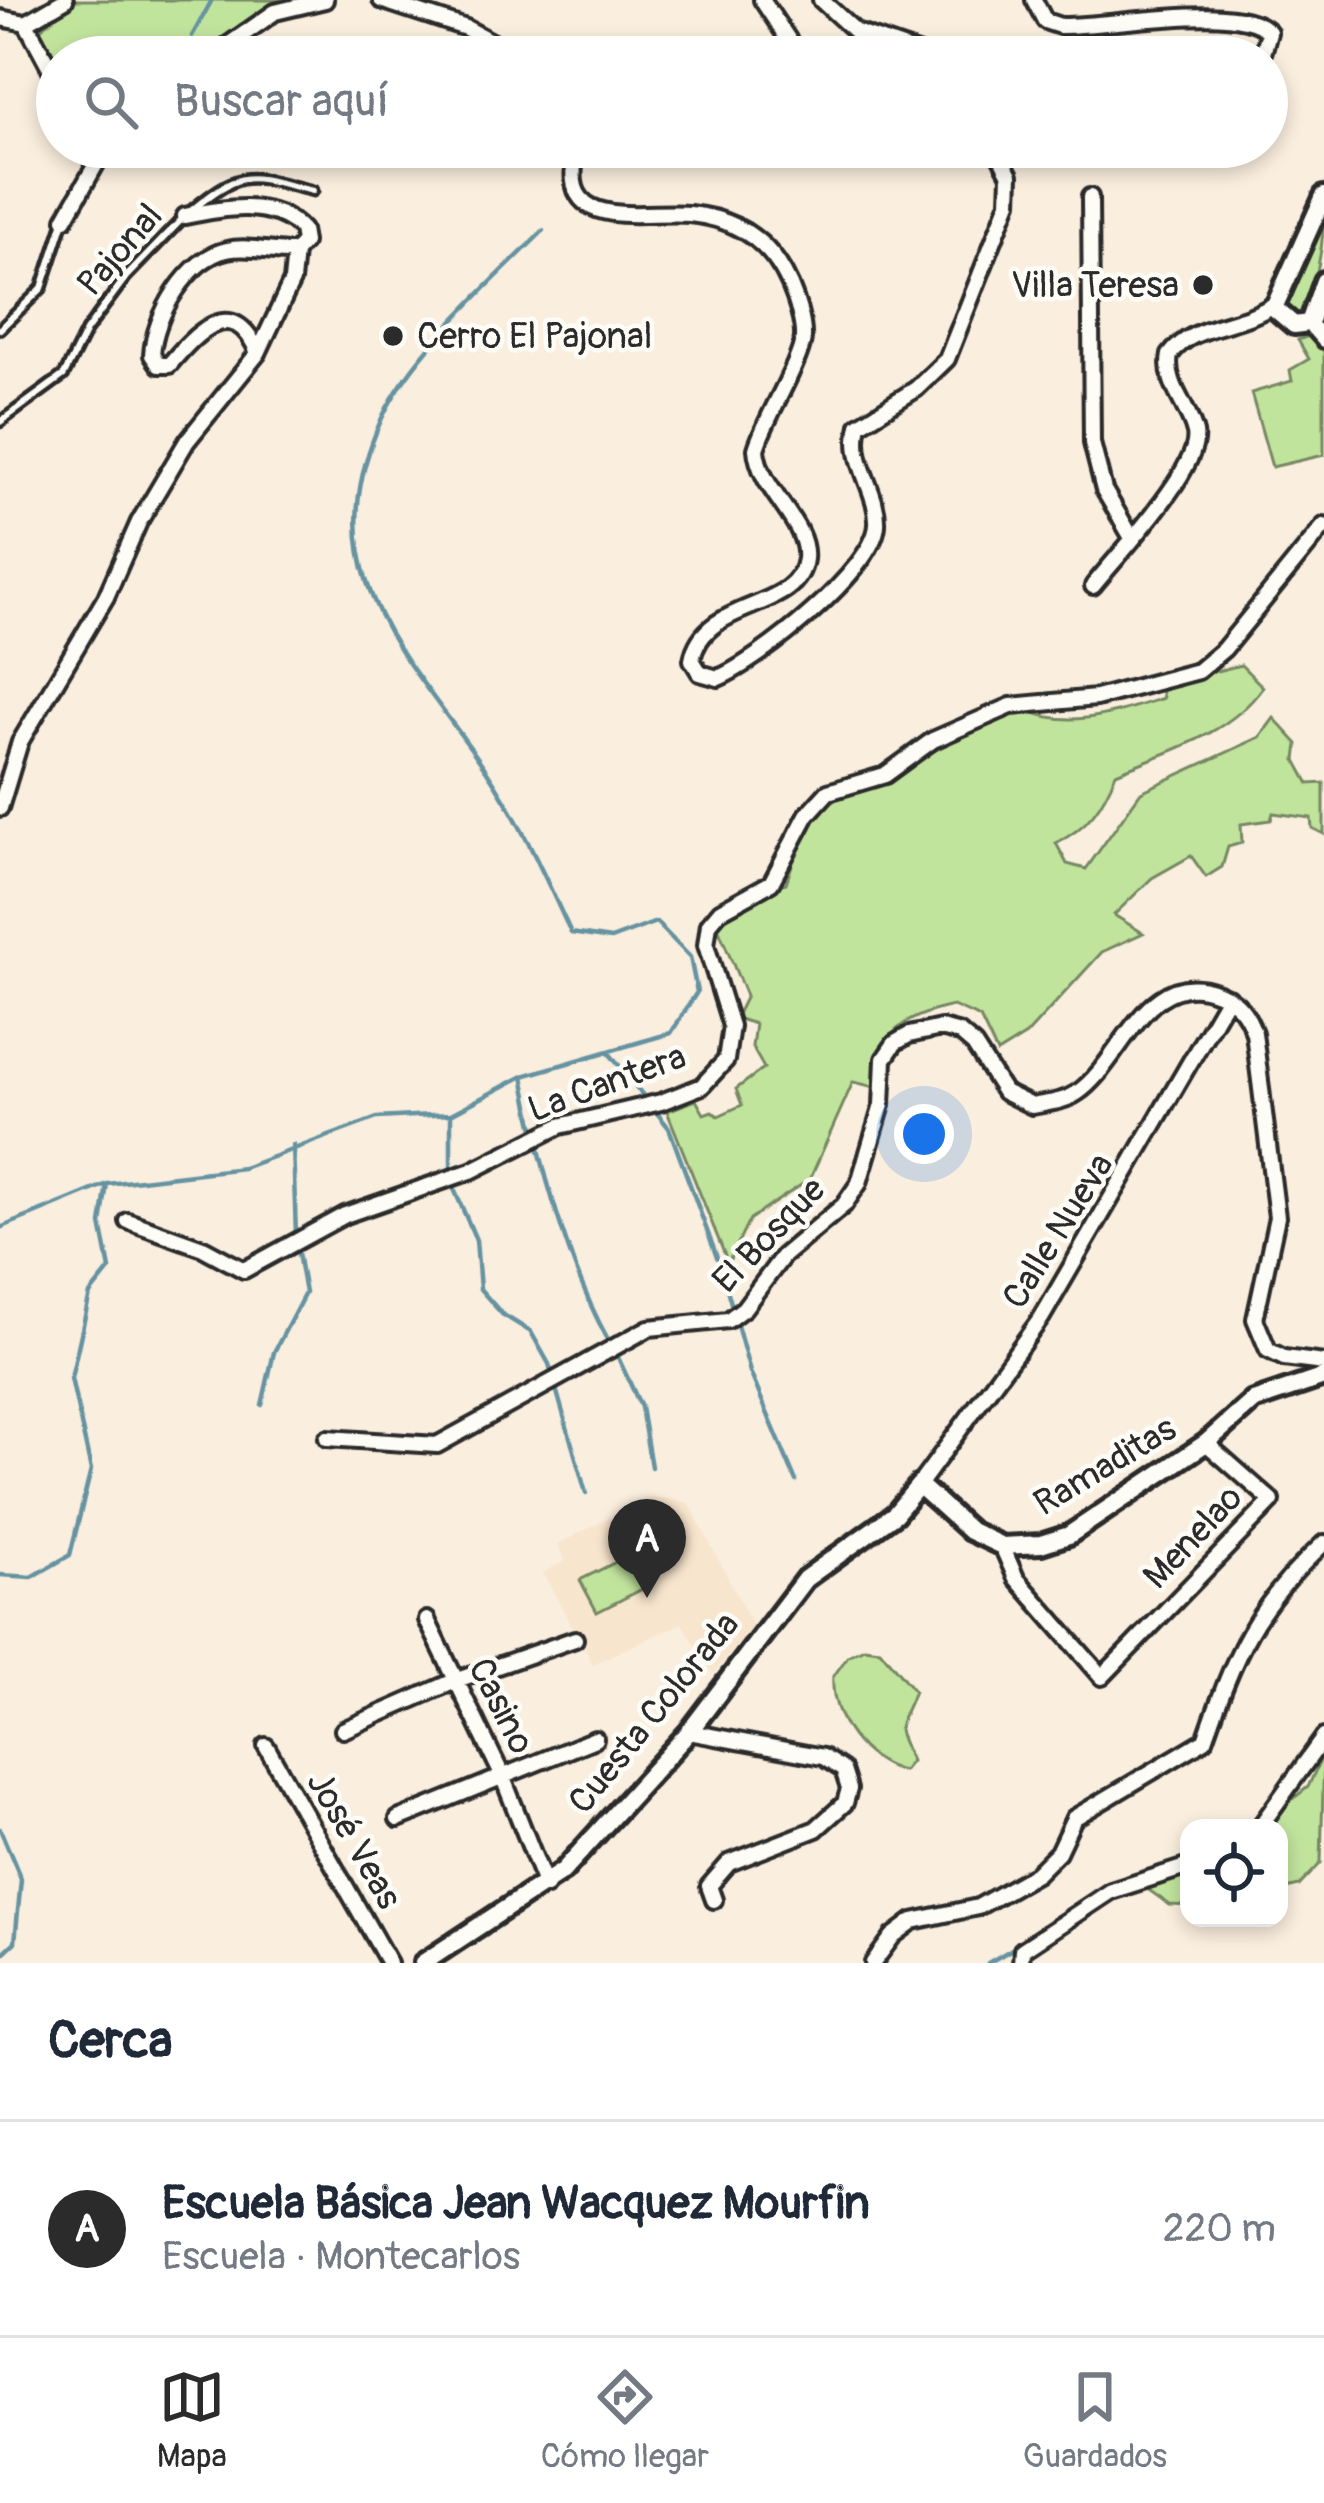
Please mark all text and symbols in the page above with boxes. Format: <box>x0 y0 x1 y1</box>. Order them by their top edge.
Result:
search box <box>36 36 1288 168</box>
icon: search <box>78 69 144 135</box>
text: Buscar aquí <box>174 74 389 130</box>
street label: Pajonal <box>68 194 172 306</box>
place label: Villa Teresa <box>1011 263 1179 308</box>
marker: Villa Teresa <box>1190 272 1216 298</box>
place label: Cerro El Pajonal <box>417 314 652 359</box>
marker: Cerro El Pajonal <box>380 323 406 349</box>
street label: La Cantera <box>522 1034 692 1132</box>
your location <box>894 1104 954 1164</box>
street label: Calle Nueva <box>993 1145 1123 1317</box>
street label: El Bosque <box>703 1168 835 1302</box>
street label: Ramaditas <box>1026 1406 1184 1526</box>
street label: Menelao <box>1134 1476 1252 1598</box>
pin: A <box>608 1499 686 1598</box>
street label: Cuesta Colorada <box>559 1603 749 1823</box>
street label: Casino <box>458 1651 544 1761</box>
street label: José Veas <box>297 1763 411 1917</box>
map controls <box>1180 1819 1288 1927</box>
button: locate <box>1180 1819 1288 1927</box>
text: Cerca <box>48 2009 172 2073</box>
text: Escuela Básica Jean Wacquez Mourfin <box>162 2176 870 2232</box>
text: A <box>74 2204 100 2253</box>
text: 220 m <box>1163 2204 1276 2253</box>
text: Escuela · Montecarlos <box>162 2232 520 2281</box>
tab: Mapa <box>157 2364 227 2477</box>
tab: Cómo llegar <box>541 2364 709 2477</box>
tab: Guardados <box>1023 2364 1167 2477</box>

